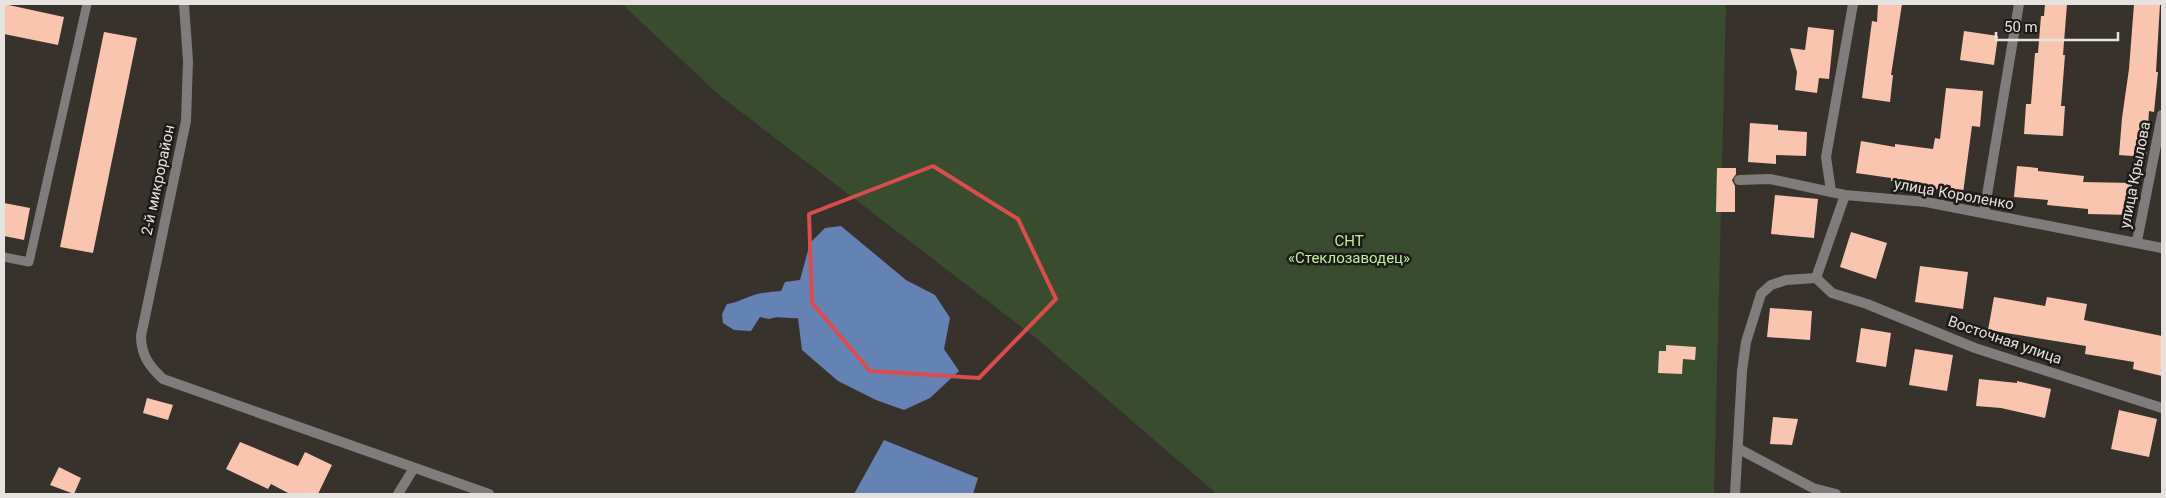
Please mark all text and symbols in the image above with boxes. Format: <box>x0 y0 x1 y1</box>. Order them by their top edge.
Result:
scale bar <box>1996 10 2118 42</box>
text: 50 m <box>2004 18 2038 36</box>
street label: улица Крылова <box>2116 120 2154 230</box>
street label: 2-й микрорайон <box>138 123 178 237</box>
street label: улица Короленко <box>1893 175 2015 213</box>
park label: СНТ «Стеклозаводец» <box>1288 232 1410 267</box>
street label: Восточная улица <box>1946 312 2064 368</box>

